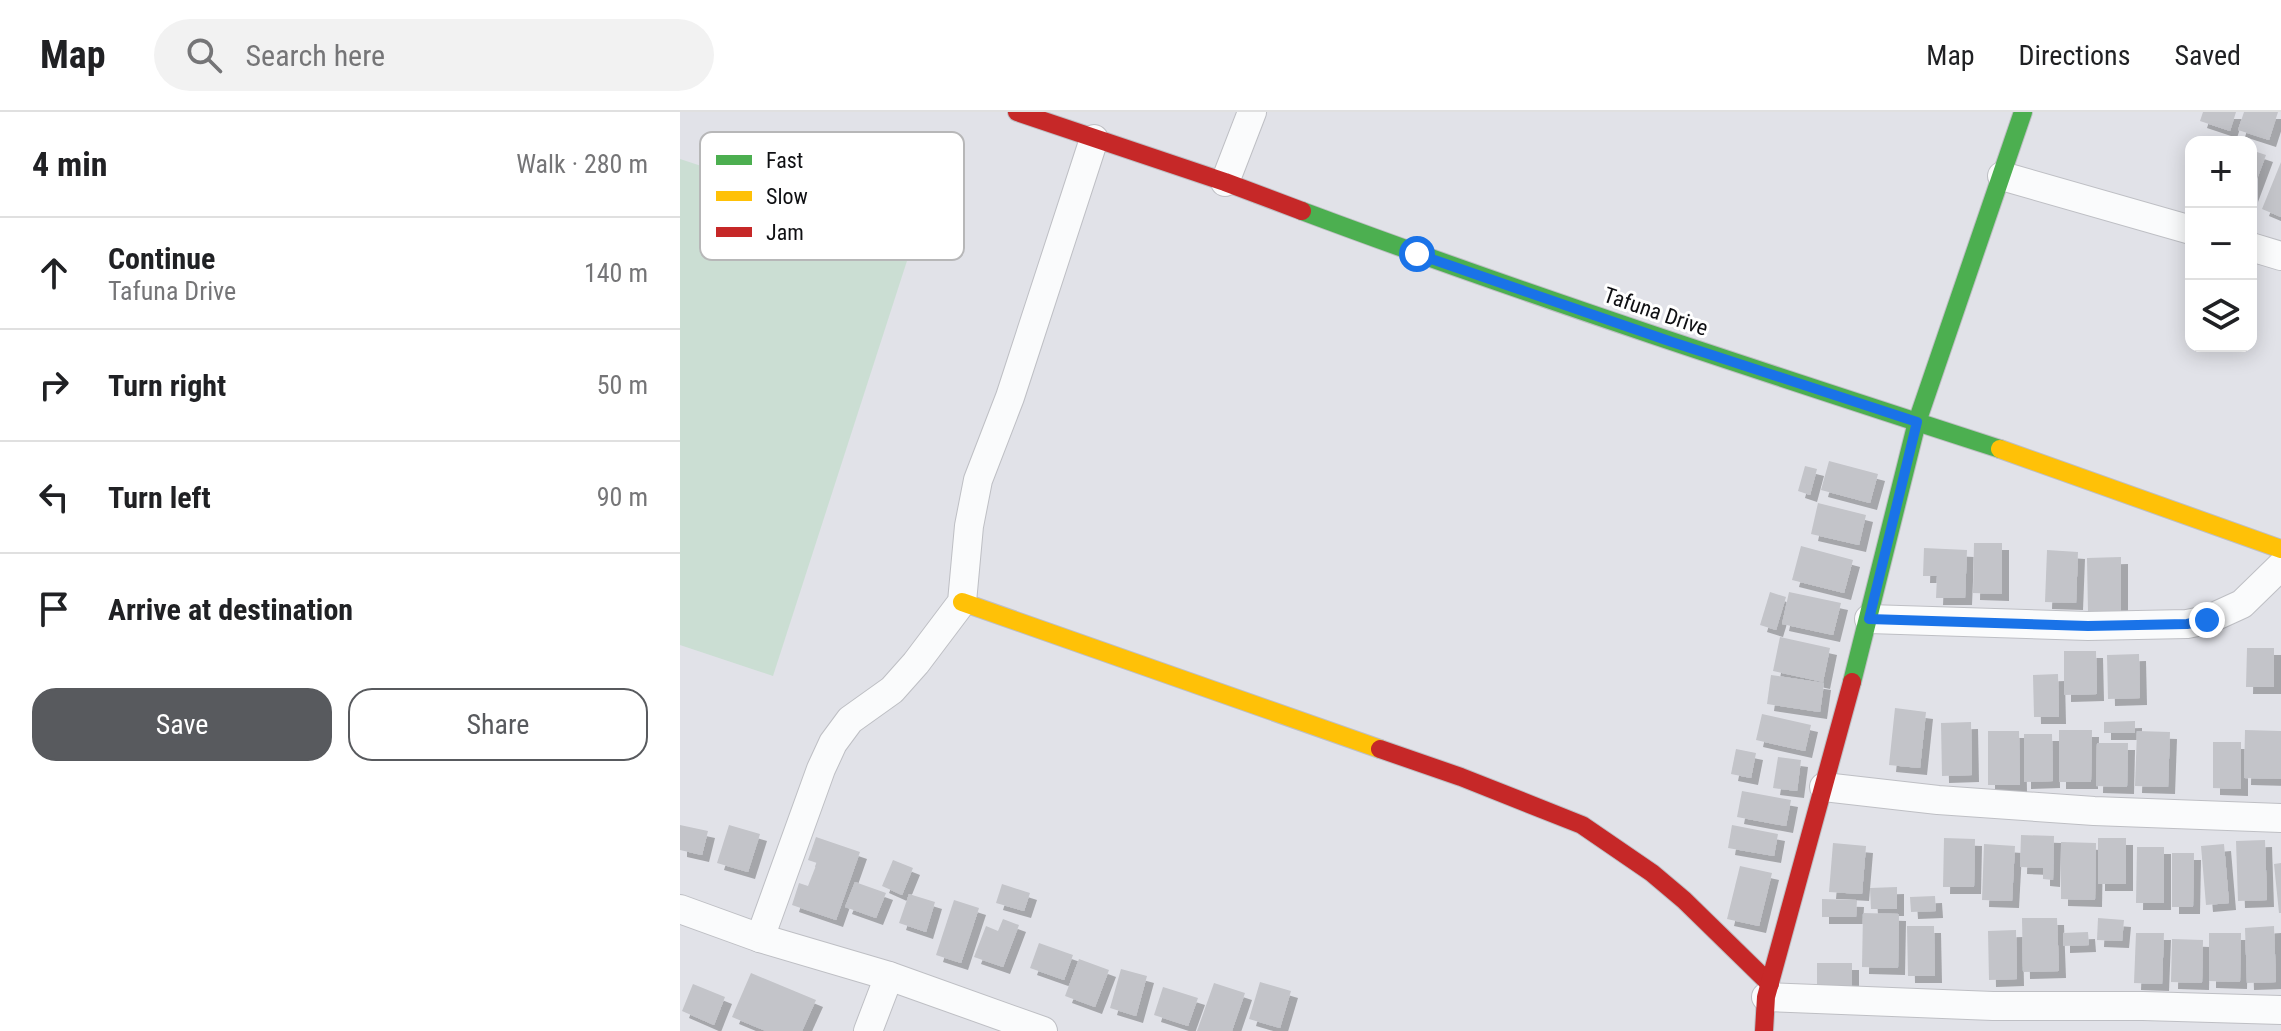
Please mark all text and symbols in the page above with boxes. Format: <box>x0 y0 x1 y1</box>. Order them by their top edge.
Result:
search box <box>154 19 714 91</box>
text: Map <box>40 33 106 77</box>
icon: search <box>182 33 226 77</box>
text: Search here <box>246 38 385 73</box>
text: Map <box>1926 39 1975 72</box>
text: Directions <box>2019 39 2130 72</box>
text: Saved <box>2174 39 2241 72</box>
legend <box>700 132 964 260</box>
map controls <box>2185 136 2257 352</box>
button: + <box>2185 136 2257 208</box>
text: 4 min <box>32 144 108 184</box>
text: Fast <box>766 148 803 173</box>
text: Walk · 280 m <box>516 149 648 179</box>
text: Slow <box>766 184 808 209</box>
button: − <box>2185 208 2257 280</box>
text: Jam <box>766 220 804 245</box>
route start <box>1399 236 1435 272</box>
text: Continue <box>108 241 215 276</box>
icon: ahead <box>32 251 76 295</box>
text: 140 m <box>584 258 648 288</box>
text: Tafuna Drive <box>108 276 236 306</box>
button: layers <box>2185 280 2257 352</box>
street label: Tafuna Drive <box>1600 282 1711 341</box>
icon: right <box>32 363 76 407</box>
text: Turn right <box>108 368 226 403</box>
text: 50 m <box>597 370 648 400</box>
icon: left <box>32 475 76 519</box>
text: Turn left <box>108 480 211 515</box>
text: 90 m <box>597 482 648 512</box>
icon: arrive <box>32 587 76 631</box>
text: Arrive at destination <box>108 592 353 627</box>
route end <box>2189 602 2225 638</box>
button: Save <box>32 688 332 761</box>
button: Share <box>348 688 648 761</box>

